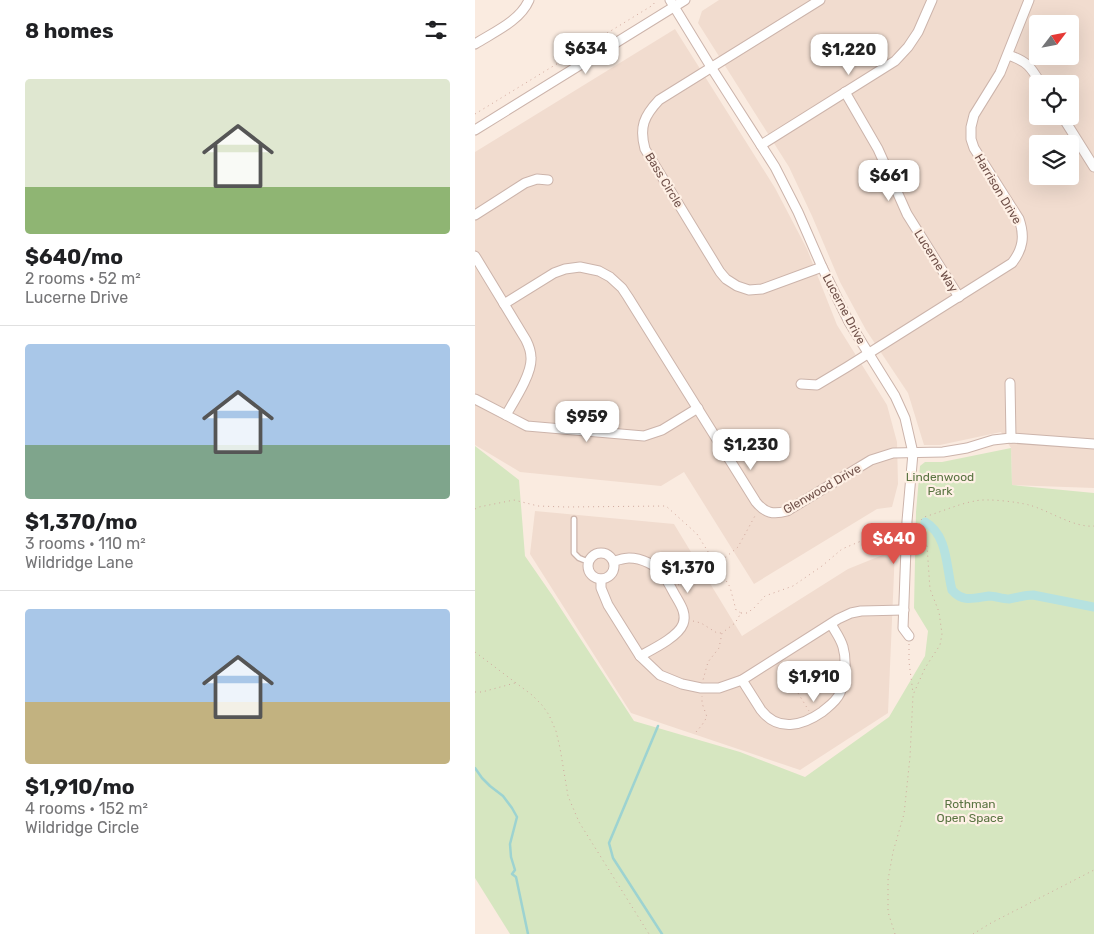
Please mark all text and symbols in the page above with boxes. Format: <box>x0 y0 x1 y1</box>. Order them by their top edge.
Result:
north arrow <box>1029 15 1079 65</box>
map controls <box>1029 15 1079 185</box>
icon: filters <box>422 16 450 44</box>
text: 8 homes <box>25 18 114 43</box>
pin: $634 <box>556 32 616 75</box>
pin: $1,220 <box>808 34 890 76</box>
text: $634 <box>565 39 607 58</box>
text: $1,220 <box>822 40 876 59</box>
button: locate <box>1029 75 1079 125</box>
icon: home <box>193 111 283 201</box>
button: layers <box>1029 135 1079 185</box>
street label: Bass Circle <box>642 150 686 210</box>
street label: Harrison Drive <box>972 151 1025 227</box>
pin: $661 <box>859 160 919 202</box>
text: $661 <box>869 166 909 185</box>
street label: Lucerne Way <box>911 227 961 295</box>
text: $640/mo <box>25 244 123 269</box>
text: 2 rooms · 52 m² <box>25 269 141 288</box>
street label: Lucerne Drive <box>820 271 869 347</box>
text: Lucerne Drive <box>25 288 128 307</box>
icon: home <box>193 377 283 467</box>
pin: $959 <box>557 400 617 443</box>
text: $959 <box>566 407 608 426</box>
pin: $1,230 <box>710 428 792 471</box>
text: $1,230 <box>724 435 778 454</box>
street label: Glenwood Drive <box>781 461 863 517</box>
park label: Lindenwood Park <box>906 470 974 498</box>
text: $1,370/mo <box>25 509 137 534</box>
pin: $640 <box>864 522 924 565</box>
text: $640 <box>873 529 915 548</box>
text: 3 rooms · 110 m² <box>25 534 146 553</box>
pin: $1,370 <box>647 552 729 594</box>
text: Wildridge Lane <box>25 553 134 572</box>
text: $1,370 <box>661 558 715 577</box>
icon: home <box>193 642 283 732</box>
pin: $1,910 <box>773 660 855 703</box>
text: $1,910 <box>788 667 840 686</box>
text: $1,910/mo <box>25 774 135 799</box>
park label: Rothman Open Space <box>937 797 1004 825</box>
text: 4 rooms · 152 m² <box>25 799 148 818</box>
text: Wildridge Circle <box>25 818 139 837</box>

